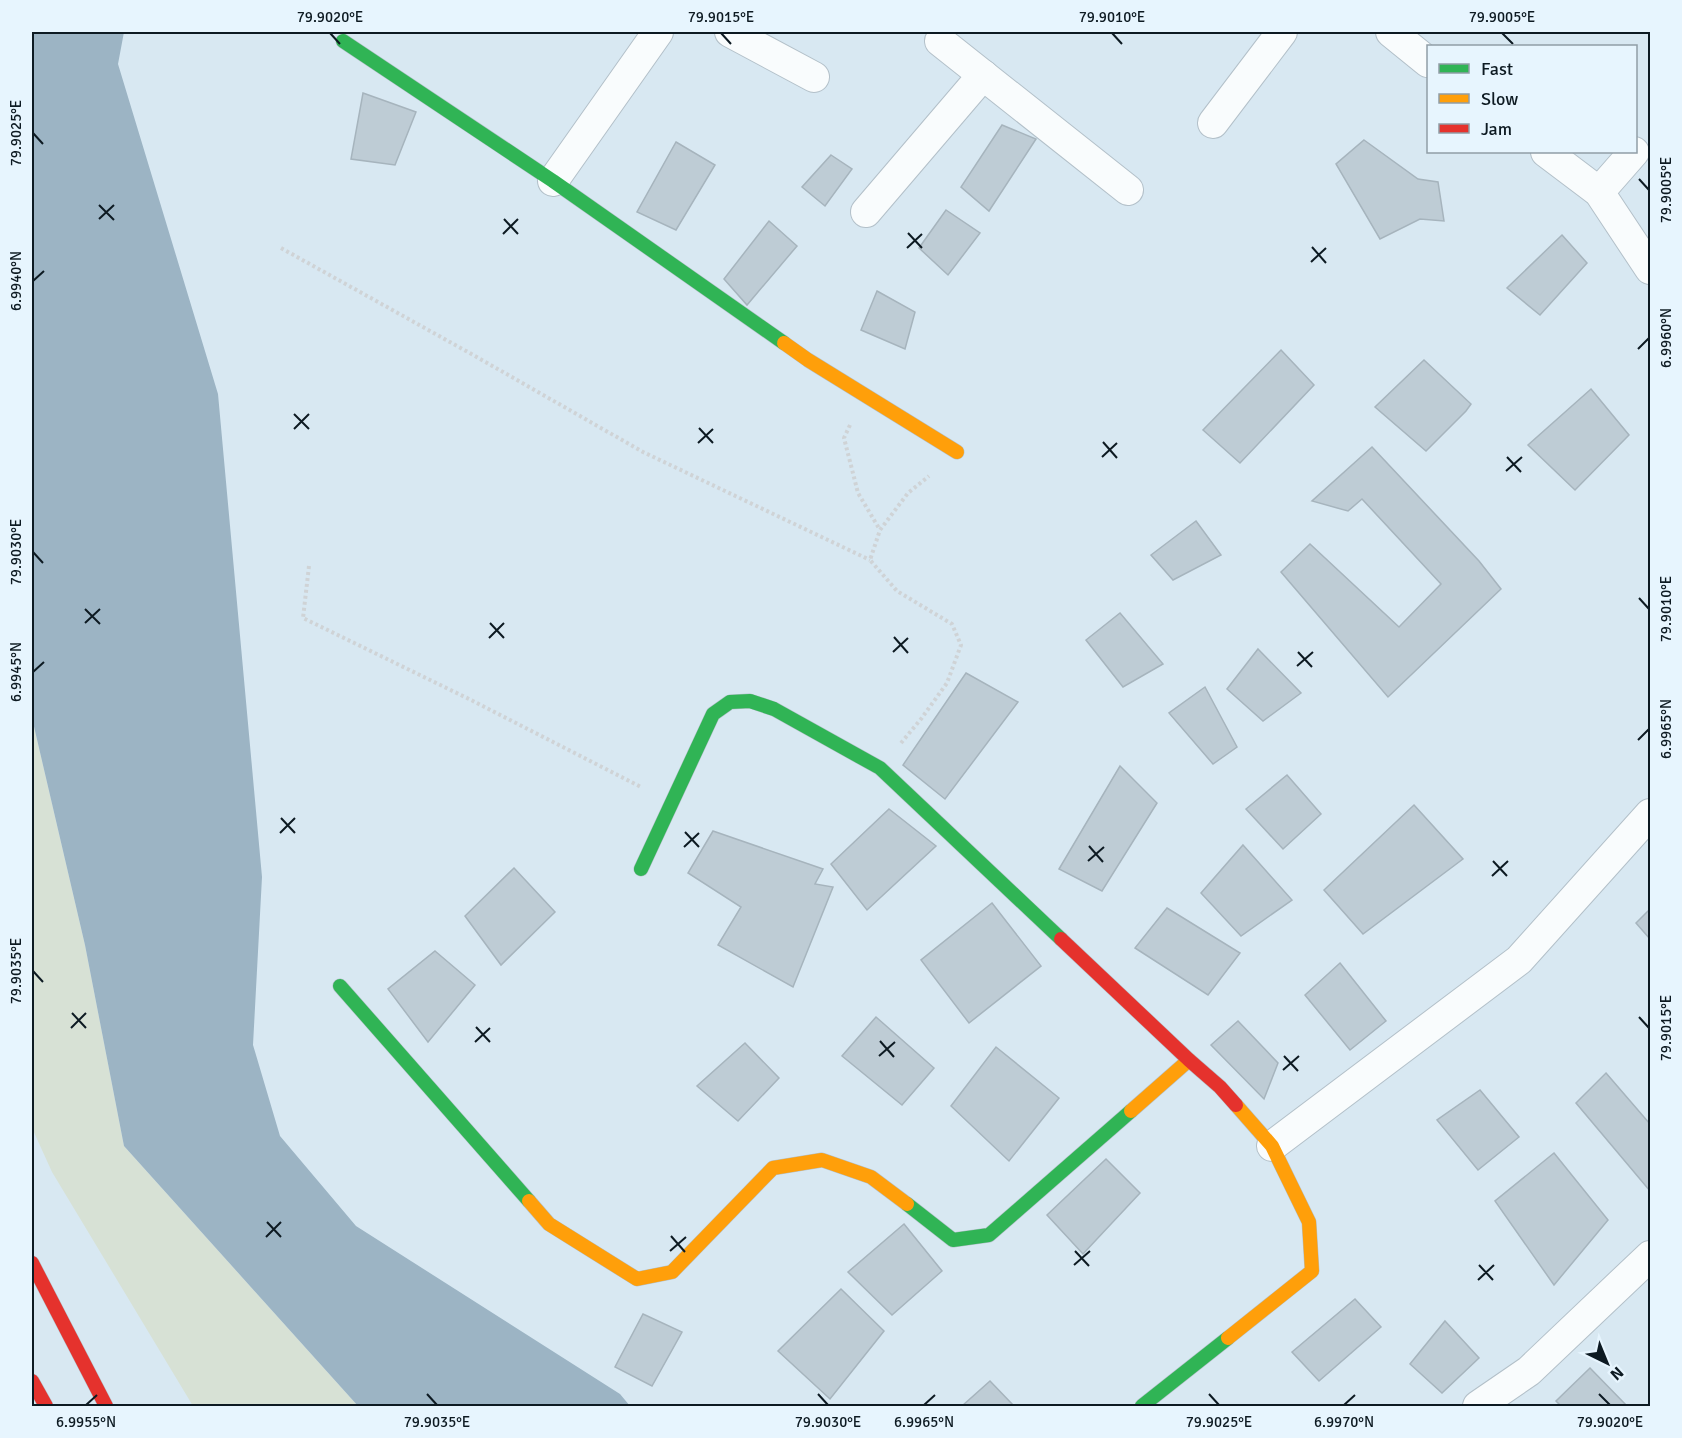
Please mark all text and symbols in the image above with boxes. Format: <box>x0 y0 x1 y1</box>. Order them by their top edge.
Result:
text: 79.9020°E <box>297 8 363 26</box>
text: 79.9015°E <box>688 8 754 26</box>
text: 79.9010°E <box>1079 8 1145 26</box>
text: 79.9005°E <box>1469 8 1535 26</box>
legend <box>1427 45 1637 153</box>
text: Fast <box>1481 58 1513 80</box>
text: Slow <box>1481 88 1518 110</box>
text: 79.9025°E <box>7 100 25 166</box>
text: Jam <box>1481 118 1512 140</box>
text: 79.9005°E <box>1657 157 1675 223</box>
text: 6.9940°N <box>7 251 25 311</box>
text: 6.9960°N <box>1657 308 1675 368</box>
text: 79.9030°E <box>7 519 25 585</box>
text: 79.9010°E <box>1657 576 1675 642</box>
text: 6.9945°N <box>7 642 25 702</box>
text: 6.9965°N <box>1657 699 1675 759</box>
text: 79.9035°E <box>7 938 25 1004</box>
text: 79.9015°E <box>1657 995 1675 1061</box>
north arrow <box>1577 1333 1637 1393</box>
text: N <box>1606 1362 1627 1384</box>
text: 6.9955°N <box>56 1413 116 1431</box>
text: 79.9035°E <box>404 1413 470 1431</box>
text: 79.9030°E <box>795 1413 861 1431</box>
text: 6.9965°N <box>894 1413 954 1431</box>
text: 79.9025°E <box>1186 1413 1252 1431</box>
text: 6.9970°N <box>1314 1413 1374 1431</box>
text: 79.9020°E <box>1577 1413 1643 1431</box>

